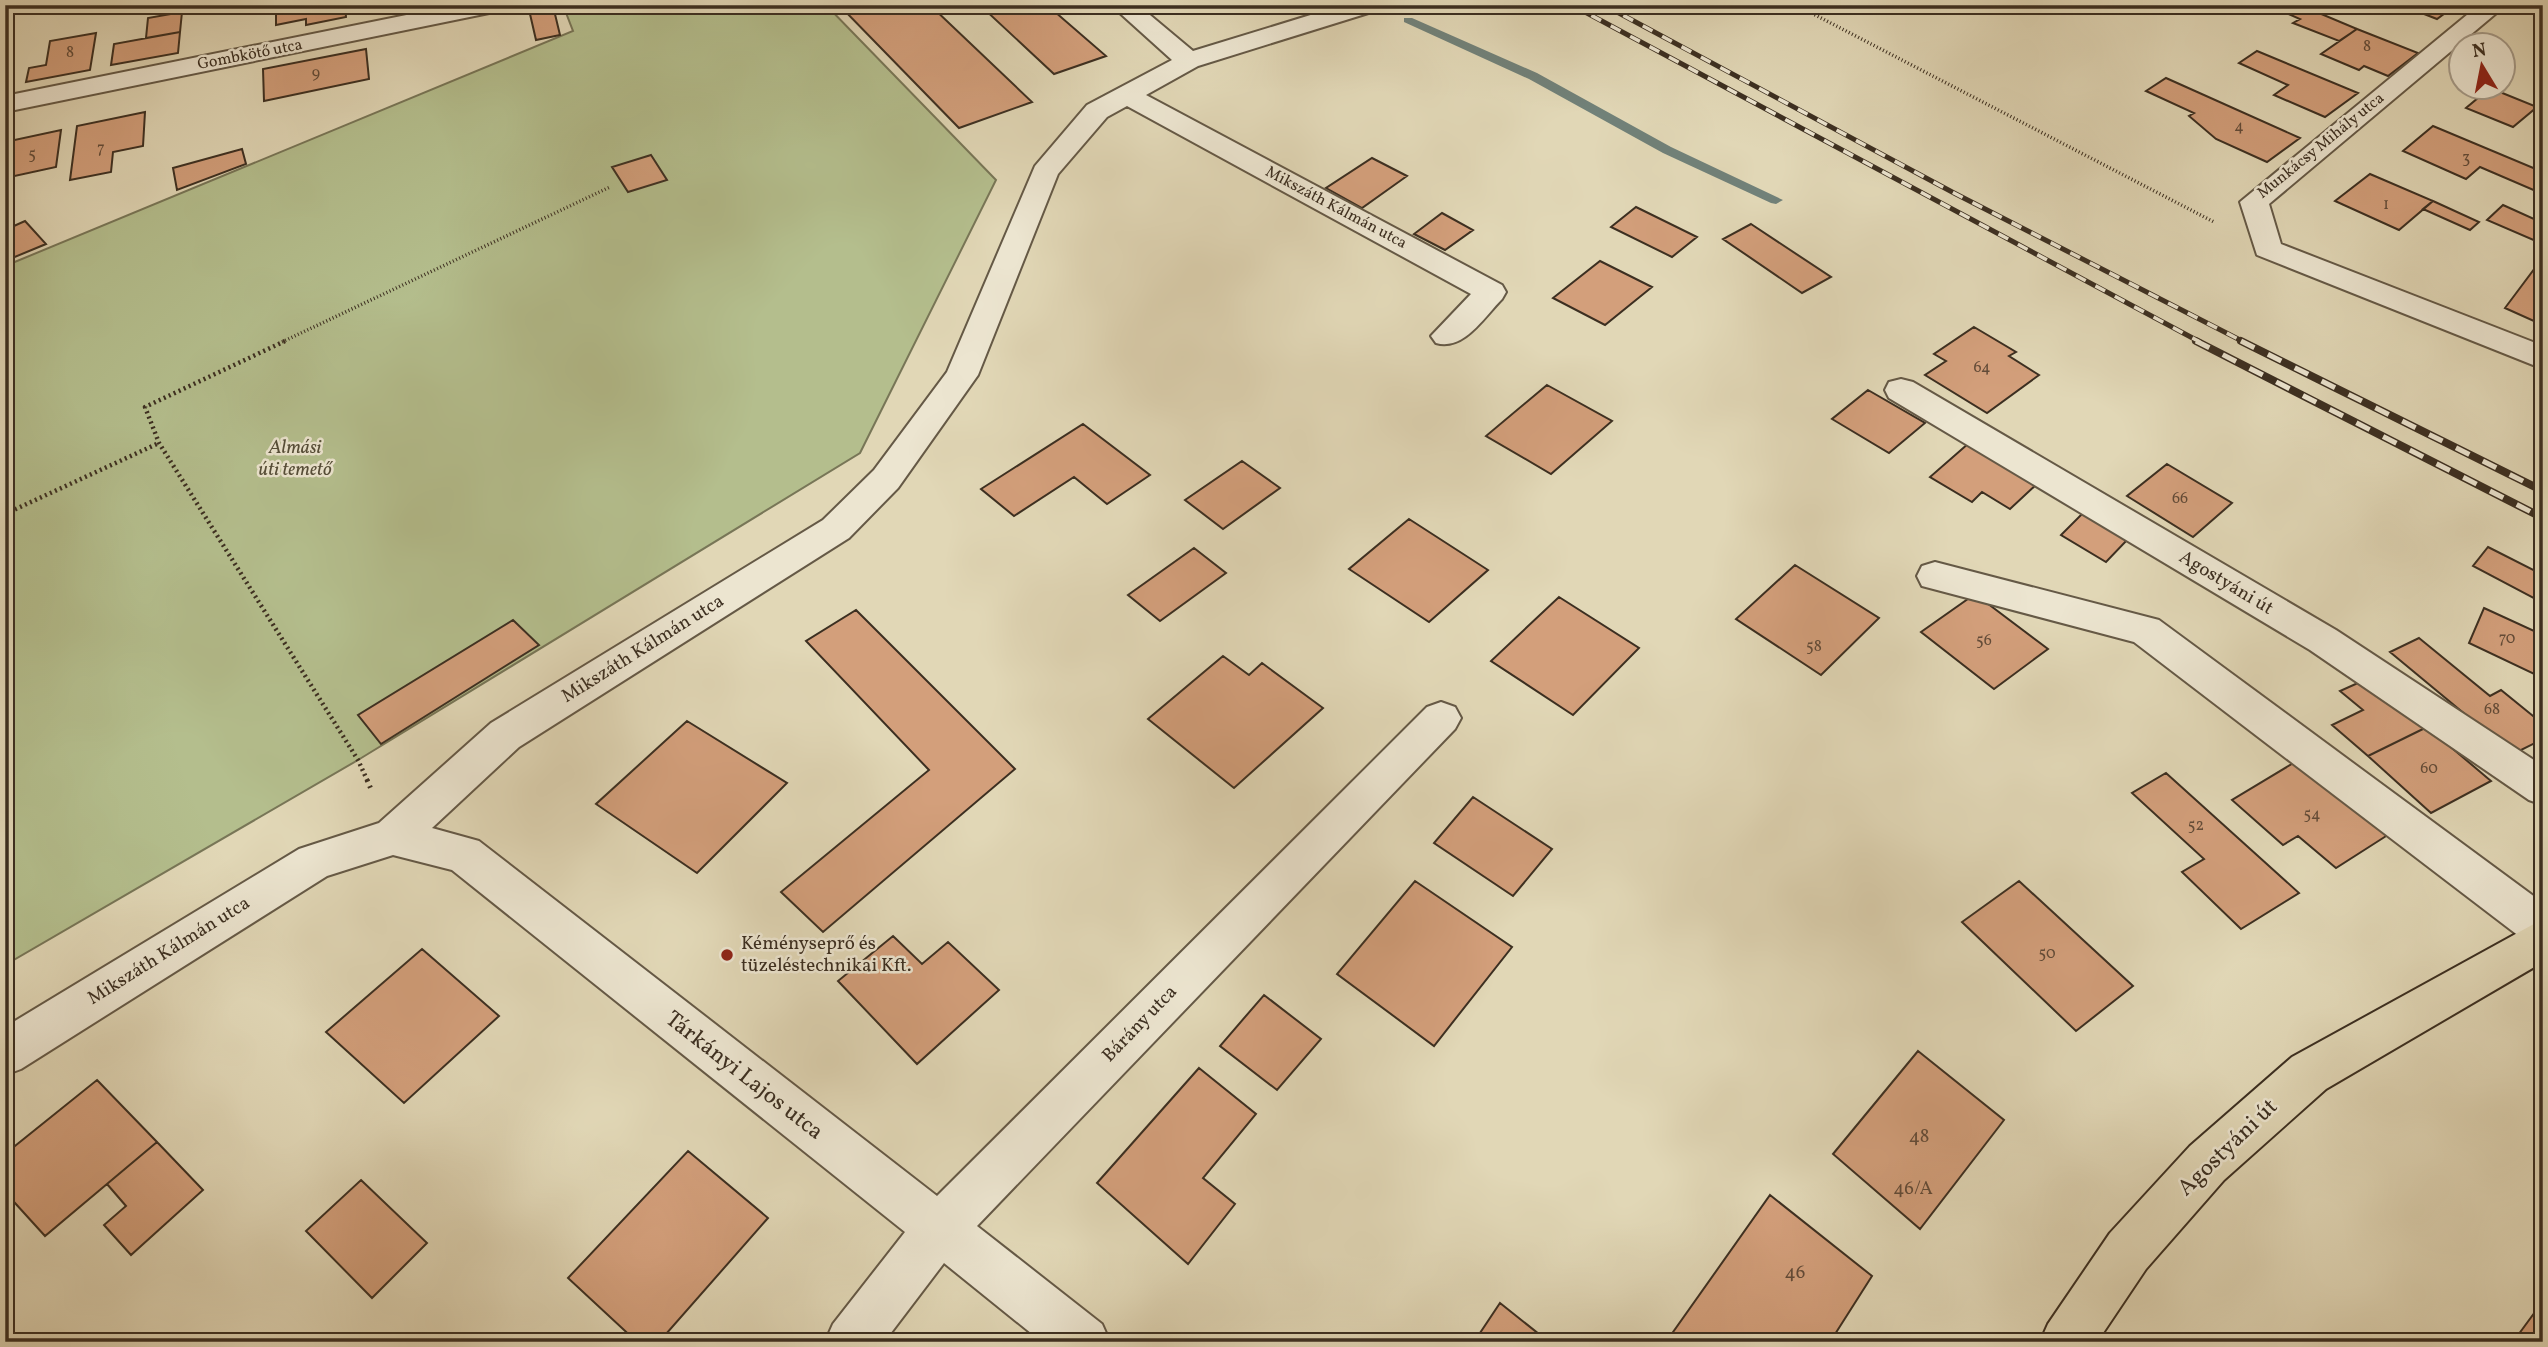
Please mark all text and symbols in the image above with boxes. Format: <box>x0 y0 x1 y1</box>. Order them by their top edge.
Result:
north arrow <box>2446 32 2516 102</box>
street label: Gombkötő utca <box>196 34 305 76</box>
house number: 8 <box>2363 36 2371 58</box>
text: N <box>2470 37 2489 65</box>
house number: 8 <box>66 42 74 64</box>
house number: 9 <box>312 63 320 85</box>
street label: Munkácsy Mihály utca <box>2253 88 2389 204</box>
house number: 4 <box>2234 116 2244 138</box>
house number: 7 <box>97 138 105 160</box>
house number: 5 <box>28 144 36 166</box>
house number: 3 <box>2462 148 2470 170</box>
street label: Mikszáth Kálmán utca <box>1261 161 1411 255</box>
house number: 1 <box>2383 194 2389 216</box>
house number: 64 <box>1973 357 1991 379</box>
park label: Almási úti temető <box>258 435 334 483</box>
house number: 66 <box>2172 488 2188 510</box>
street label: Agostyáni út <box>2174 545 2278 622</box>
street label: Mikszáth Kálmán utca <box>557 588 729 710</box>
house number: 70 <box>2499 628 2515 650</box>
house number: 56 <box>1976 630 1992 652</box>
house number: 58 <box>1806 636 1822 658</box>
house number: 68 <box>2484 699 2500 721</box>
house number: 60 <box>2420 758 2438 780</box>
house number: 54 <box>2303 804 2321 826</box>
house number: 52 <box>2188 815 2204 837</box>
street label: Mikszáth Kálmán utca <box>83 890 255 1012</box>
place label: Kéményseprő és tüzeléstechnikai Kft. <box>741 931 911 979</box>
house number: 50 <box>2039 943 2056 965</box>
marker: Kéményseprő és tüzeléstechnikai Kft. <box>719 947 735 963</box>
street label: Bárány utca <box>1097 980 1183 1068</box>
street label: Tárkányi Lajos utca <box>658 1004 830 1148</box>
street label: Agostyáni út <box>2171 1092 2285 1204</box>
house number: 48 <box>1909 1124 1929 1150</box>
house number: 46/A <box>1893 1176 1933 1202</box>
house number: 46 <box>1785 1260 1805 1286</box>

